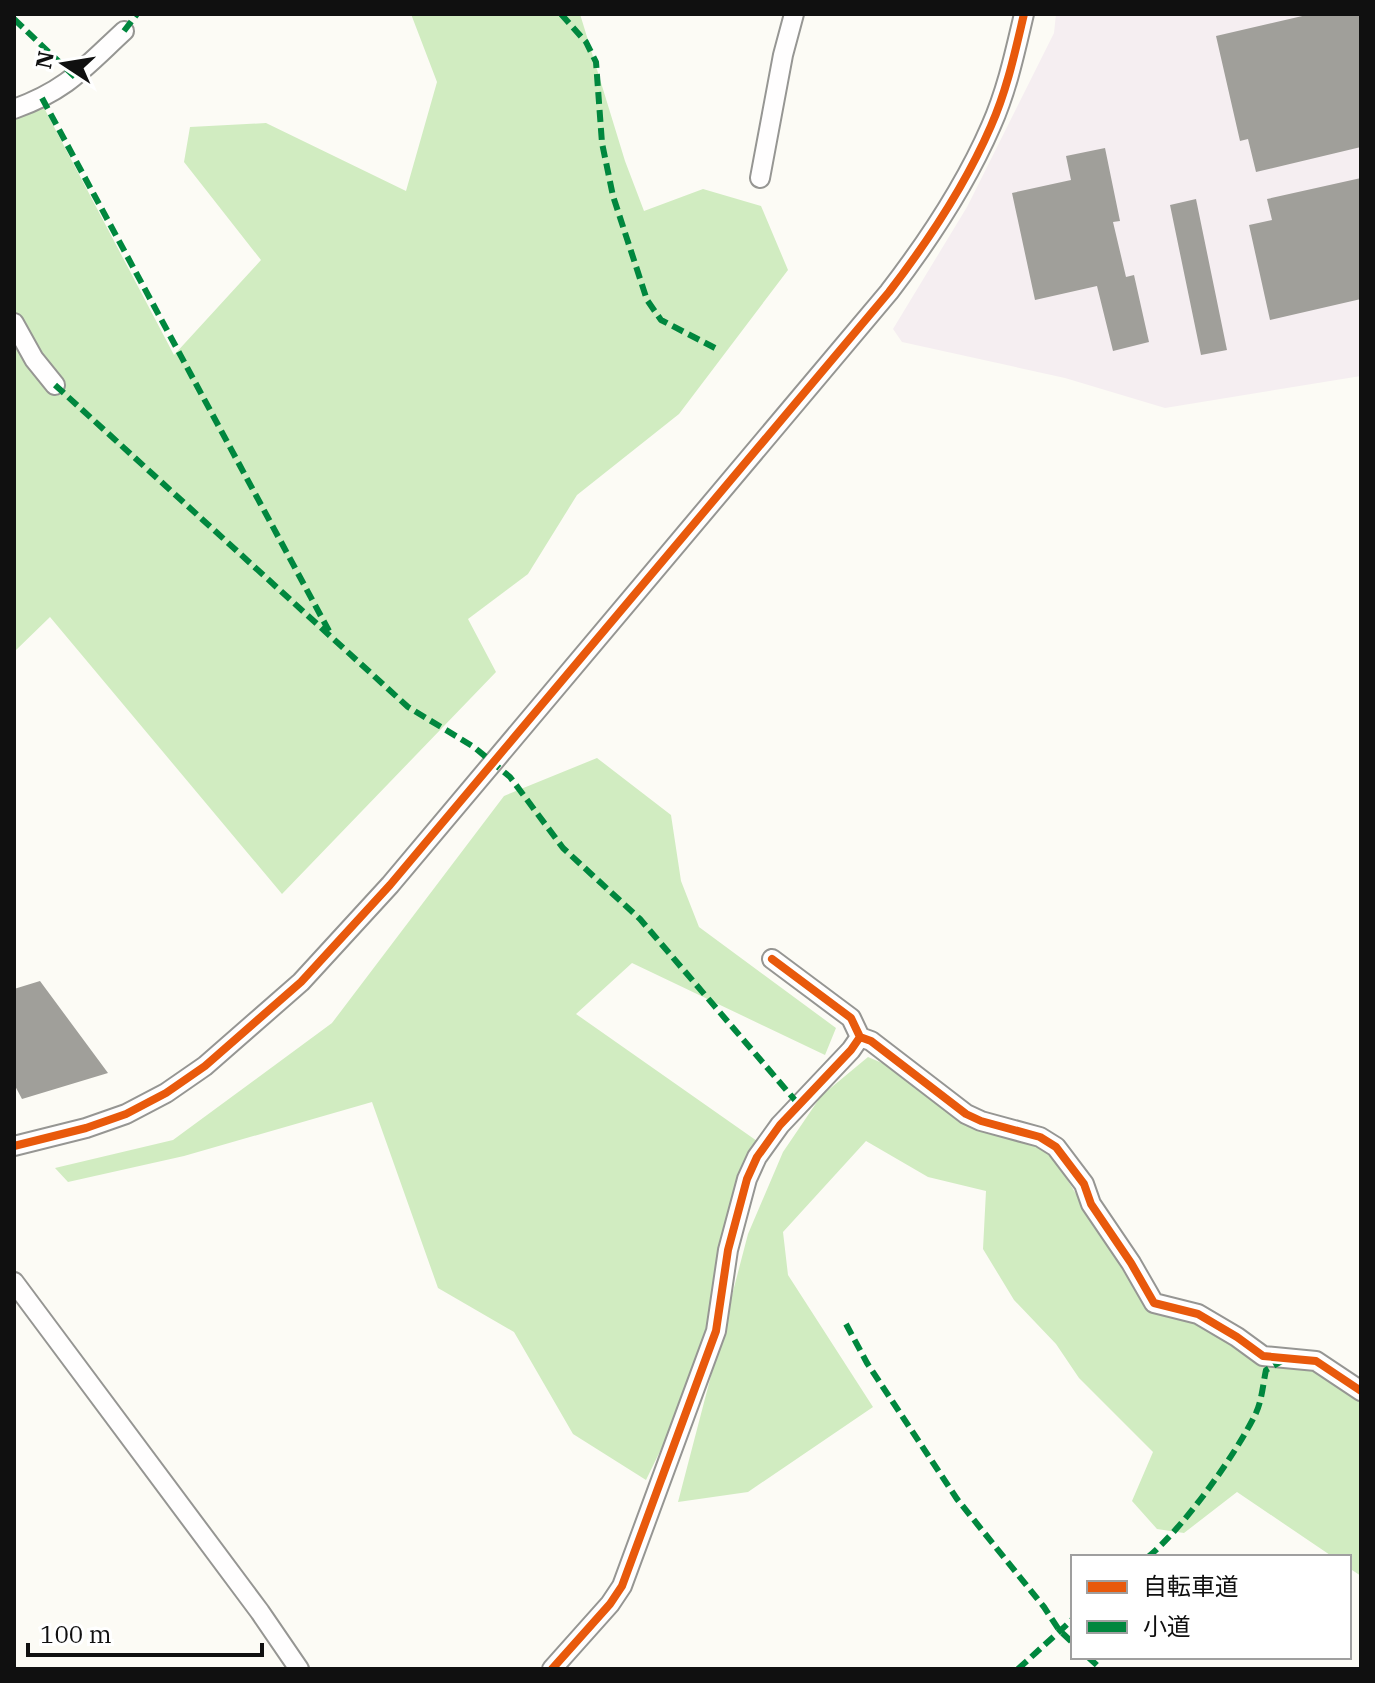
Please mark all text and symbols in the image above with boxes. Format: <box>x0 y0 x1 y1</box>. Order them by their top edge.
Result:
north arrow <box>24 24 104 104</box>
text: N <box>28 48 60 71</box>
legend <box>1071 1555 1351 1659</box>
text: 自転車道 <box>1143 1570 1239 1602</box>
scale bar <box>28 1607 262 1657</box>
text: 小道 <box>1143 1610 1191 1642</box>
text: 100 m <box>40 1618 112 1650</box>

